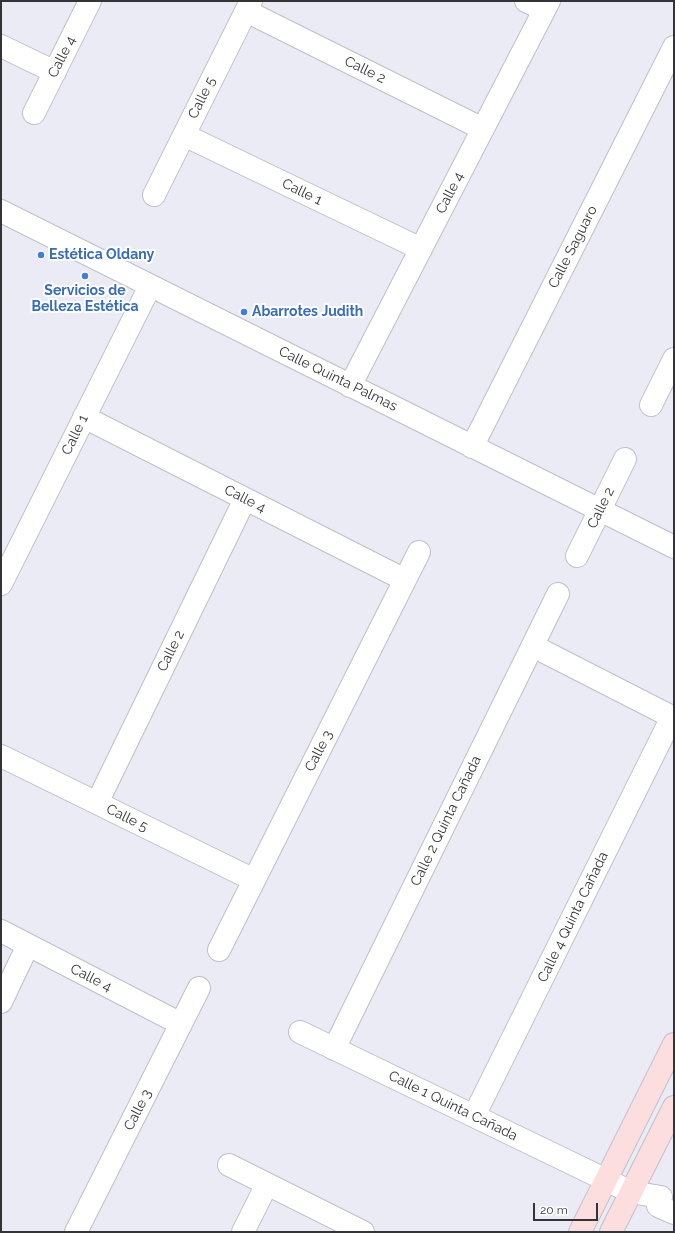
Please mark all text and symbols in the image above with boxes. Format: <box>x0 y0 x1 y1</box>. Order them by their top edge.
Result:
street label: Calle 4 <box>44 33 80 81</box>
street label: Calle 2 <box>342 53 388 87</box>
street label: Calle 5 <box>185 74 219 122</box>
street label: Calle 4 <box>432 169 468 217</box>
street label: Calle 1 <box>279 175 325 209</box>
street label: Calle Saguaro <box>545 203 601 291</box>
place label: Estética Oldany <box>49 247 154 263</box>
marker: Estética Oldany <box>36 250 46 260</box>
marker: Servicios de Belleza Estética <box>80 271 90 281</box>
place label: Servicios de Belleza Estética <box>31 283 139 316</box>
place label: Abarrotes Judith <box>252 304 363 320</box>
marker: Abarrotes Judith <box>239 307 249 317</box>
street label: Calle Quinta Palmas <box>276 343 400 415</box>
street label: Calle 1 <box>58 412 92 458</box>
street label: Calle 4 <box>221 481 269 517</box>
street label: Calle 2 <box>584 485 618 531</box>
street label: Calle 2 <box>154 628 188 674</box>
street label: Calle 3 <box>302 728 336 774</box>
street label: Calle 2 Quinta Cañada <box>407 753 485 889</box>
street label: Calle 5 <box>103 801 151 835</box>
street label: Calle 4 Quinta Cañada <box>534 849 612 985</box>
street label: Calle 4 <box>67 960 115 996</box>
street label: Calle 1 Quinta Cañada <box>386 1067 520 1145</box>
street label: Calle 3 <box>121 1087 155 1133</box>
scale bar <box>535 1195 600 1221</box>
text: 20 m <box>540 1203 568 1217</box>

